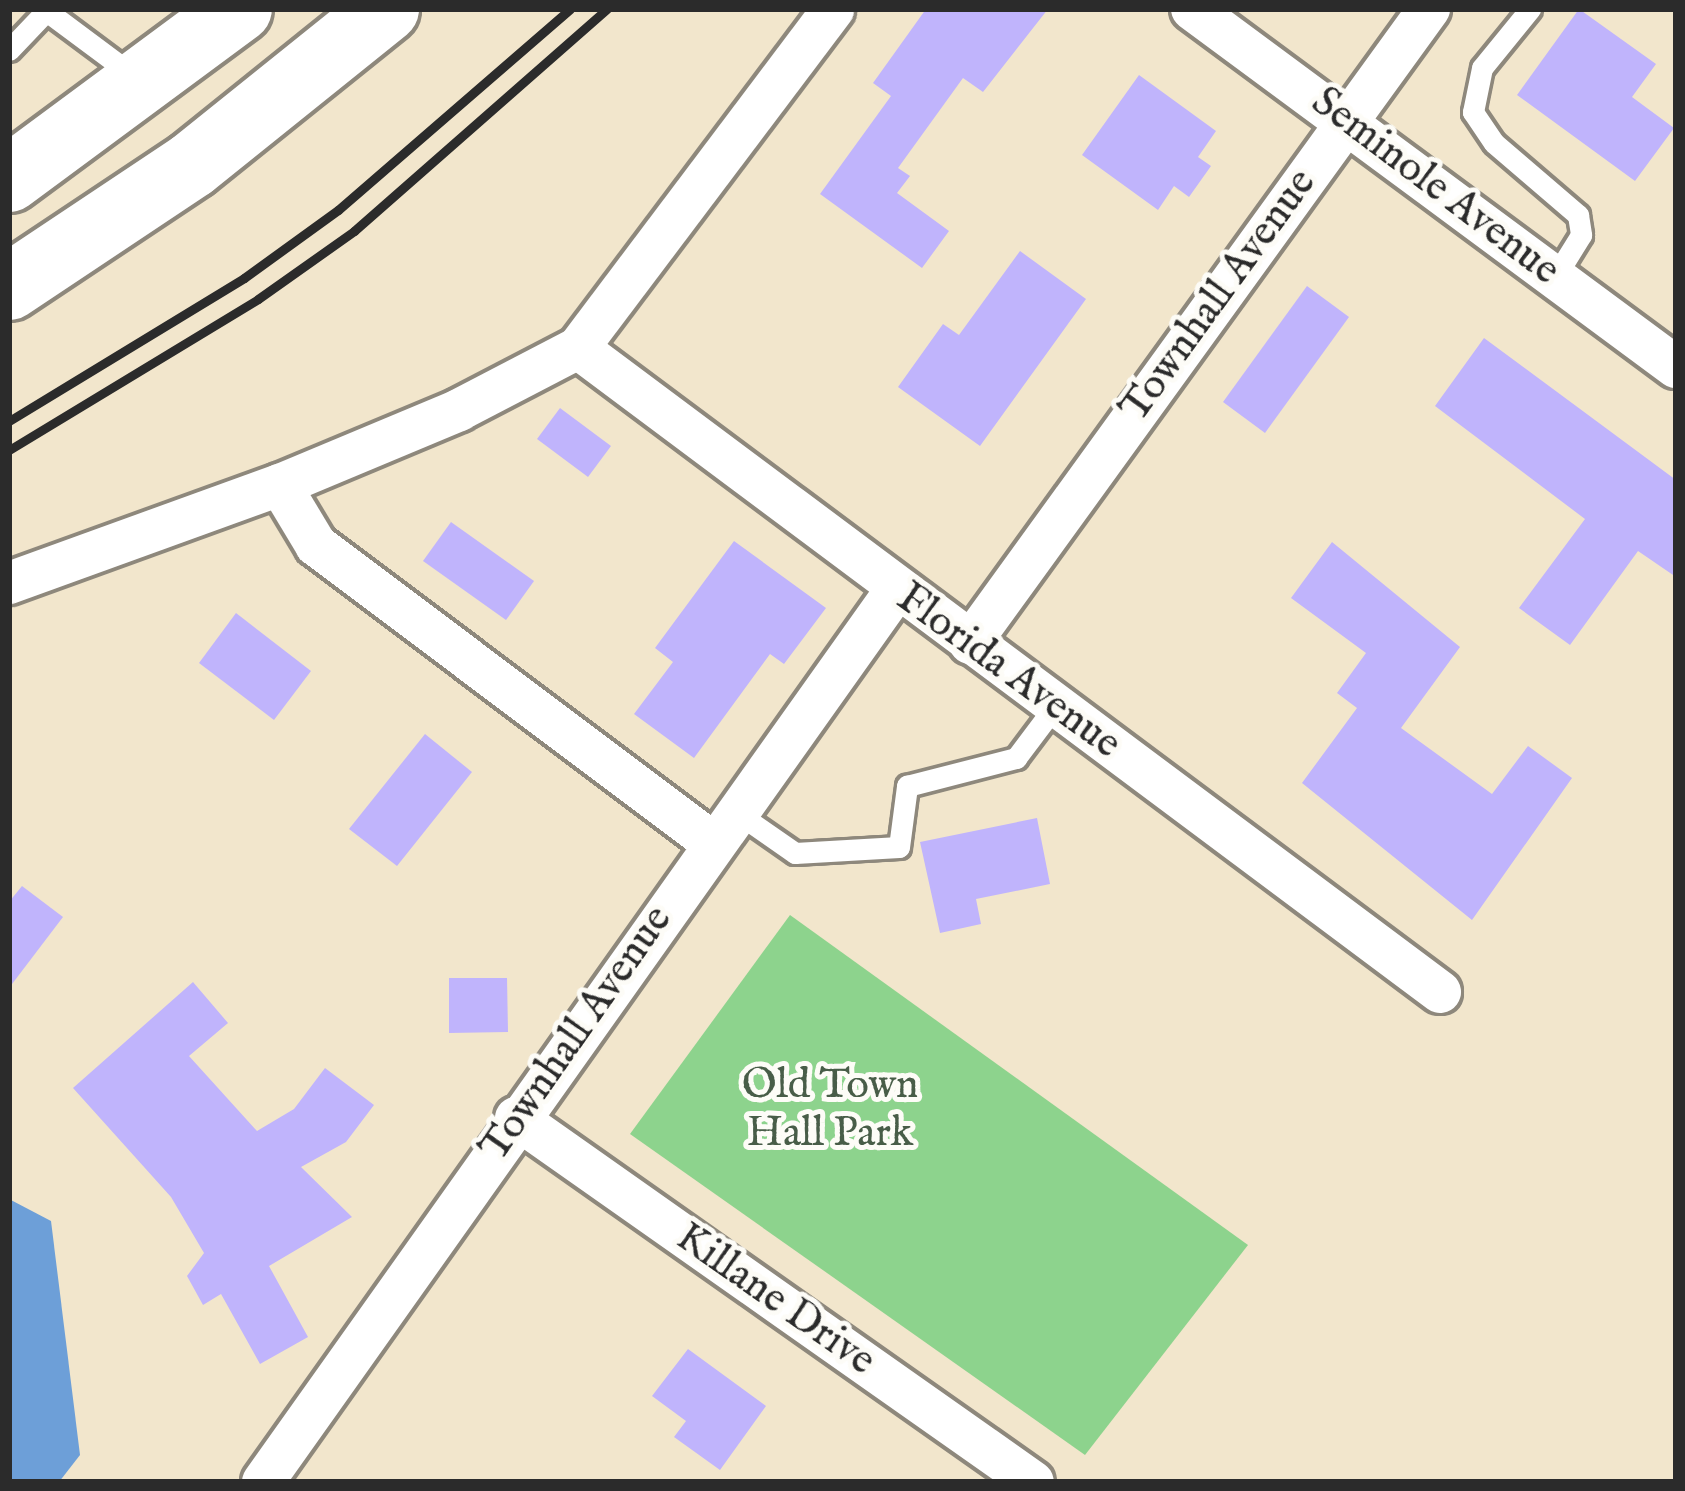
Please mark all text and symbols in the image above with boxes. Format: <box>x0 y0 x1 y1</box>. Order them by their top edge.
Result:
street label: Seminole Avenue <box>1301 77 1569 297</box>
street label: Townhall Avenue <box>1110 160 1328 432</box>
street label: Florida Avenue <box>886 574 1130 770</box>
street label: Townhall Avenue <box>470 897 684 1171</box>
park label: Old Town Hall Park <box>742 1061 918 1160</box>
street label: Killane Drive <box>666 1213 884 1387</box>

